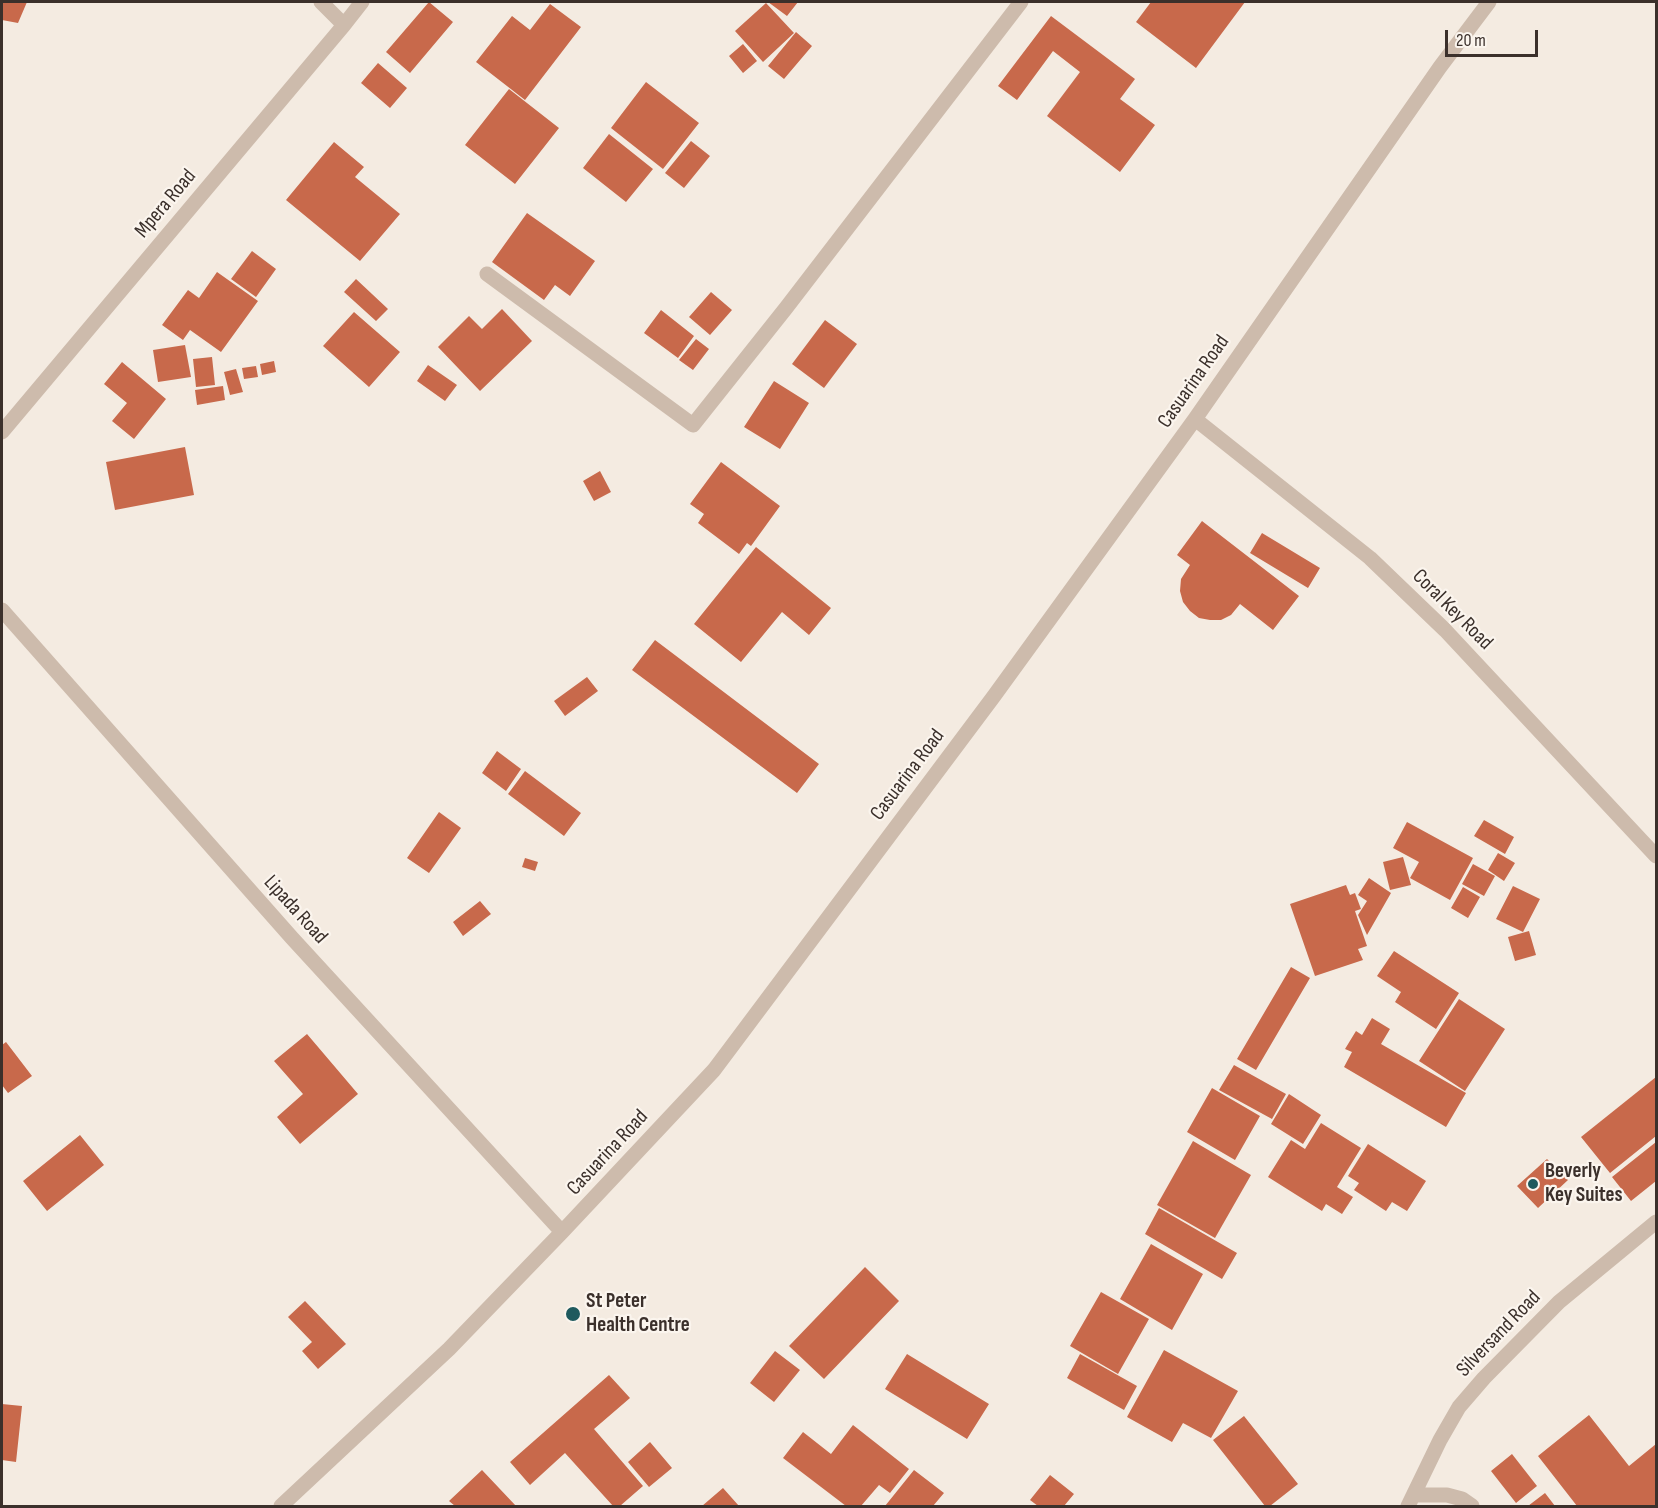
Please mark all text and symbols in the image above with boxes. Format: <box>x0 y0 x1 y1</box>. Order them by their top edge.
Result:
scale bar <box>1448 18 1541 56</box>
text: 20 m <box>1456 30 1486 51</box>
street label: Mpera Road <box>130 165 202 243</box>
street label: Casuarina Road <box>1153 331 1235 433</box>
street label: Coral Key Road <box>1406 564 1498 656</box>
street label: Casuarina Road <box>866 724 950 826</box>
street label: Lipada Road <box>258 871 332 949</box>
street label: Casuarina Road <box>562 1105 654 1201</box>
place label: Beverly Key Suites <box>1545 1159 1623 1209</box>
marker: Beverly Key Suites <box>1526 1177 1540 1191</box>
street label: Silversand Road <box>1452 1285 1546 1383</box>
place label: St Peter Health Centre <box>586 1289 690 1339</box>
marker: St Peter Health Centre <box>564 1305 582 1323</box>

